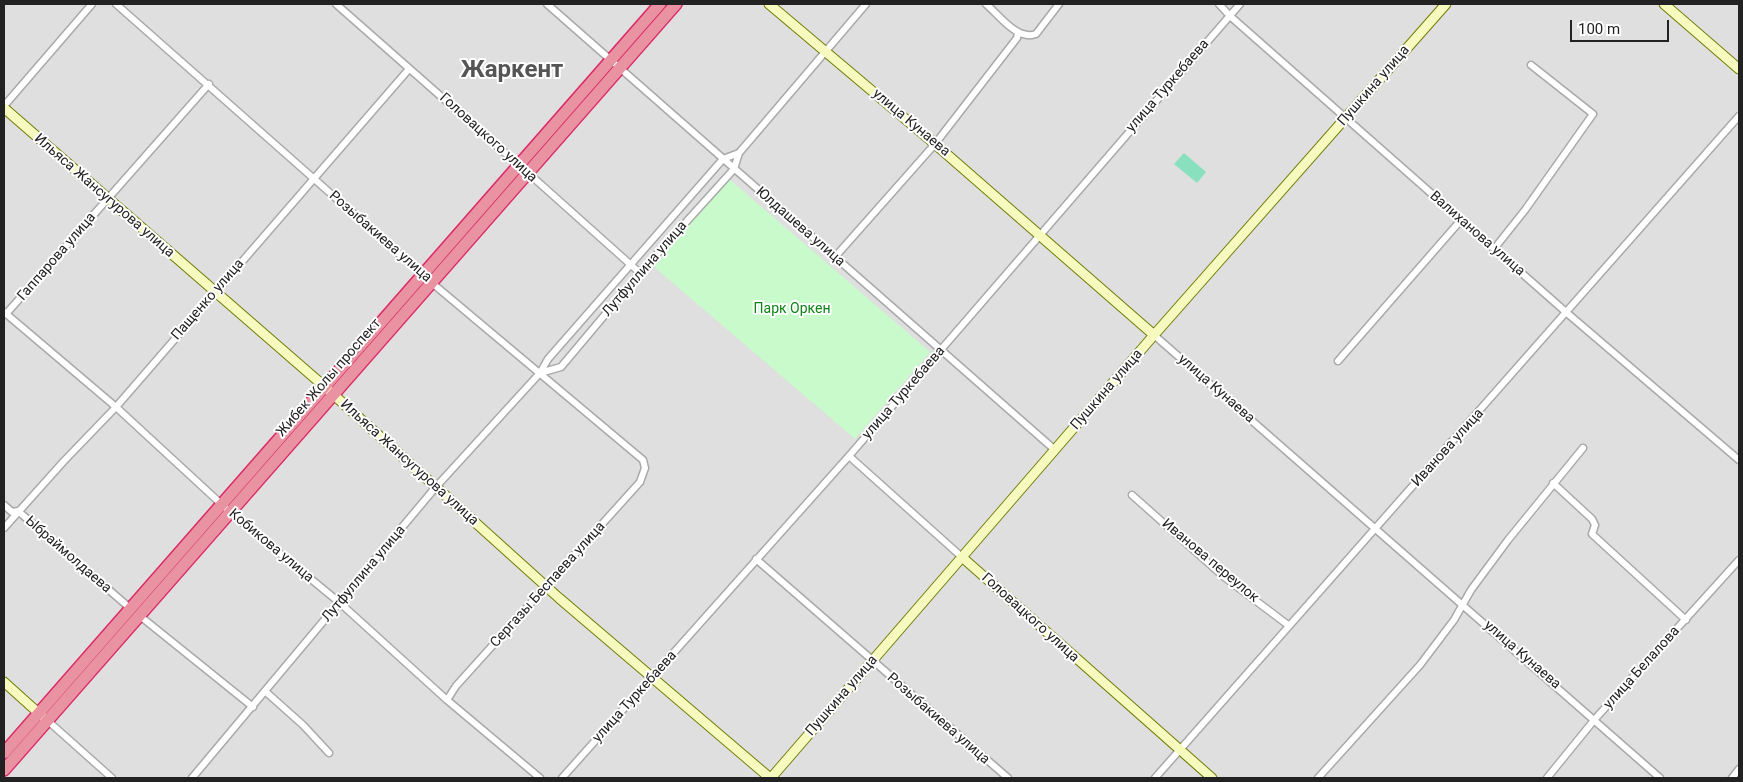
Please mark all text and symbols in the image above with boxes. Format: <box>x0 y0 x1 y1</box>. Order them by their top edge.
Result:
scale bar <box>1573 10 1672 42</box>
text: 100 m <box>1578 20 1620 38</box>
street label: улица Туркебаева <box>1123 36 1213 136</box>
street label: Пушкина улица <box>1334 42 1414 130</box>
district label: Жаркент <box>461 57 563 85</box>
street label: улица Кунаева <box>869 86 953 160</box>
street label: Головацкого улица <box>436 90 540 186</box>
street label: Ильяса Жансугурова улица <box>31 131 177 261</box>
street label: Юлдашева улица <box>752 184 848 270</box>
street label: Розыбакиева улица <box>325 188 435 286</box>
street label: Валиханова улица <box>1426 188 1528 280</box>
street label: Гаппарова улица <box>14 210 100 304</box>
street label: Лутфуллина улица <box>599 218 691 320</box>
street label: Пащенко улица <box>168 256 248 344</box>
park label: Парк Оркен <box>754 301 830 317</box>
street label: Жибек Жолы проспект <box>273 316 385 440</box>
street label: улица Туркебаева <box>859 343 949 443</box>
street label: Пушкина улица <box>1067 346 1147 434</box>
street label: улица Кунаева <box>1174 351 1258 427</box>
street label: Ильяса Жансугурова улица <box>336 396 482 530</box>
street label: Иванова улица <box>1409 406 1487 490</box>
street label: Кобикова улица <box>225 506 317 586</box>
street label: Ыбраймолдаева <box>21 513 115 597</box>
street label: Иванова переулок <box>1158 516 1262 606</box>
street label: Сергазы Беспаева улица <box>487 519 609 651</box>
street label: Лутфуллина улица <box>319 522 409 626</box>
street label: Головацкого улица <box>978 570 1082 666</box>
street label: улица Кунаева <box>1480 617 1564 693</box>
street label: улица Белалова <box>1600 623 1684 713</box>
street label: улица Туркебаева <box>589 648 681 746</box>
street label: Пушкина улица <box>802 652 882 740</box>
street label: Розыбакиева улица <box>883 670 993 768</box>

